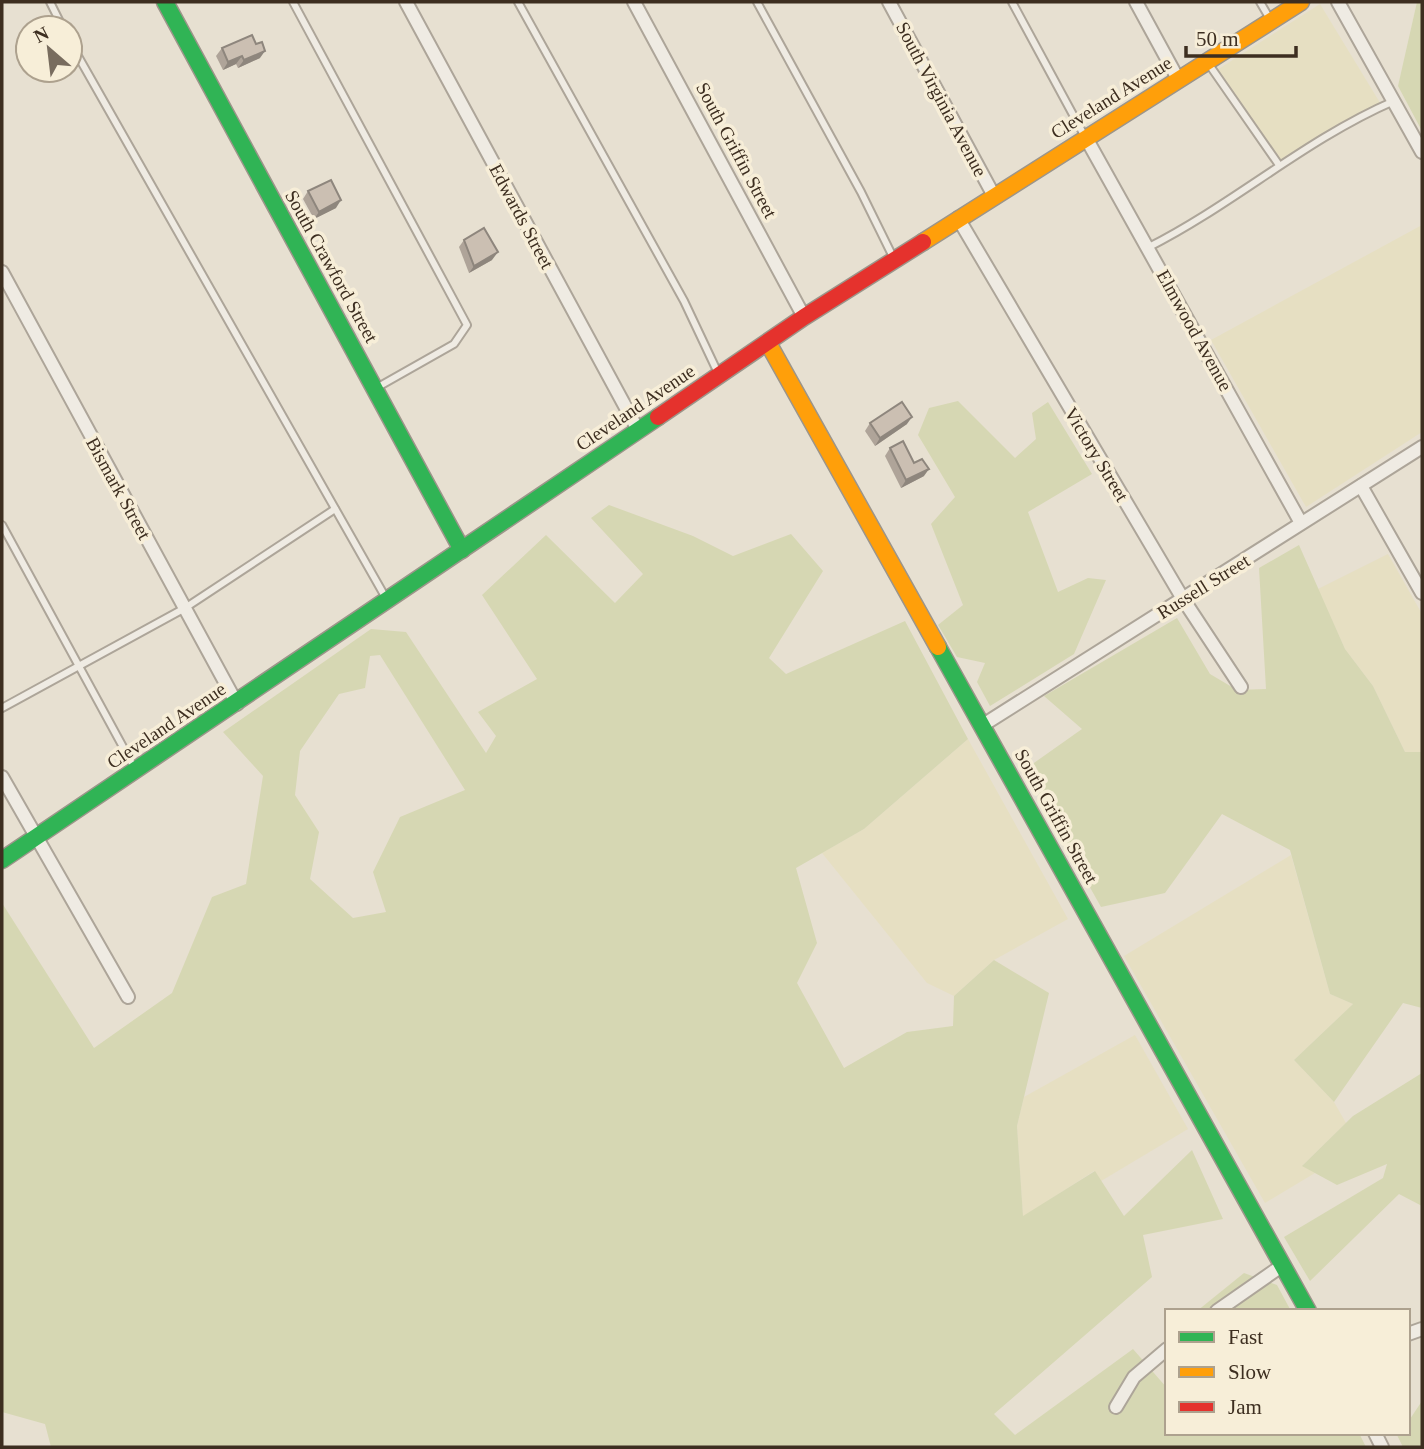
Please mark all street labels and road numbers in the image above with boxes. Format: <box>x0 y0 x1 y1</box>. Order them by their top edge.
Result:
street label: South Virginia Avenue <box>892 18 991 180</box>
street label: Cleveland Avenue <box>1047 52 1176 143</box>
street label: South Griffin Street <box>692 79 782 222</box>
street label: Edwards Street <box>485 160 558 273</box>
street label: South Crawford Street <box>281 186 383 347</box>
street label: Elmwood Avenue <box>1153 266 1237 394</box>
street label: Cleveland Avenue <box>572 360 699 455</box>
street label: Victory Street <box>1060 403 1133 506</box>
street label: Bismark Street <box>82 434 156 544</box>
street label: Russell Street <box>1153 549 1254 623</box>
street label: Cleveland Avenue <box>103 678 230 773</box>
street label: South Griffin Street <box>1011 745 1103 888</box>

